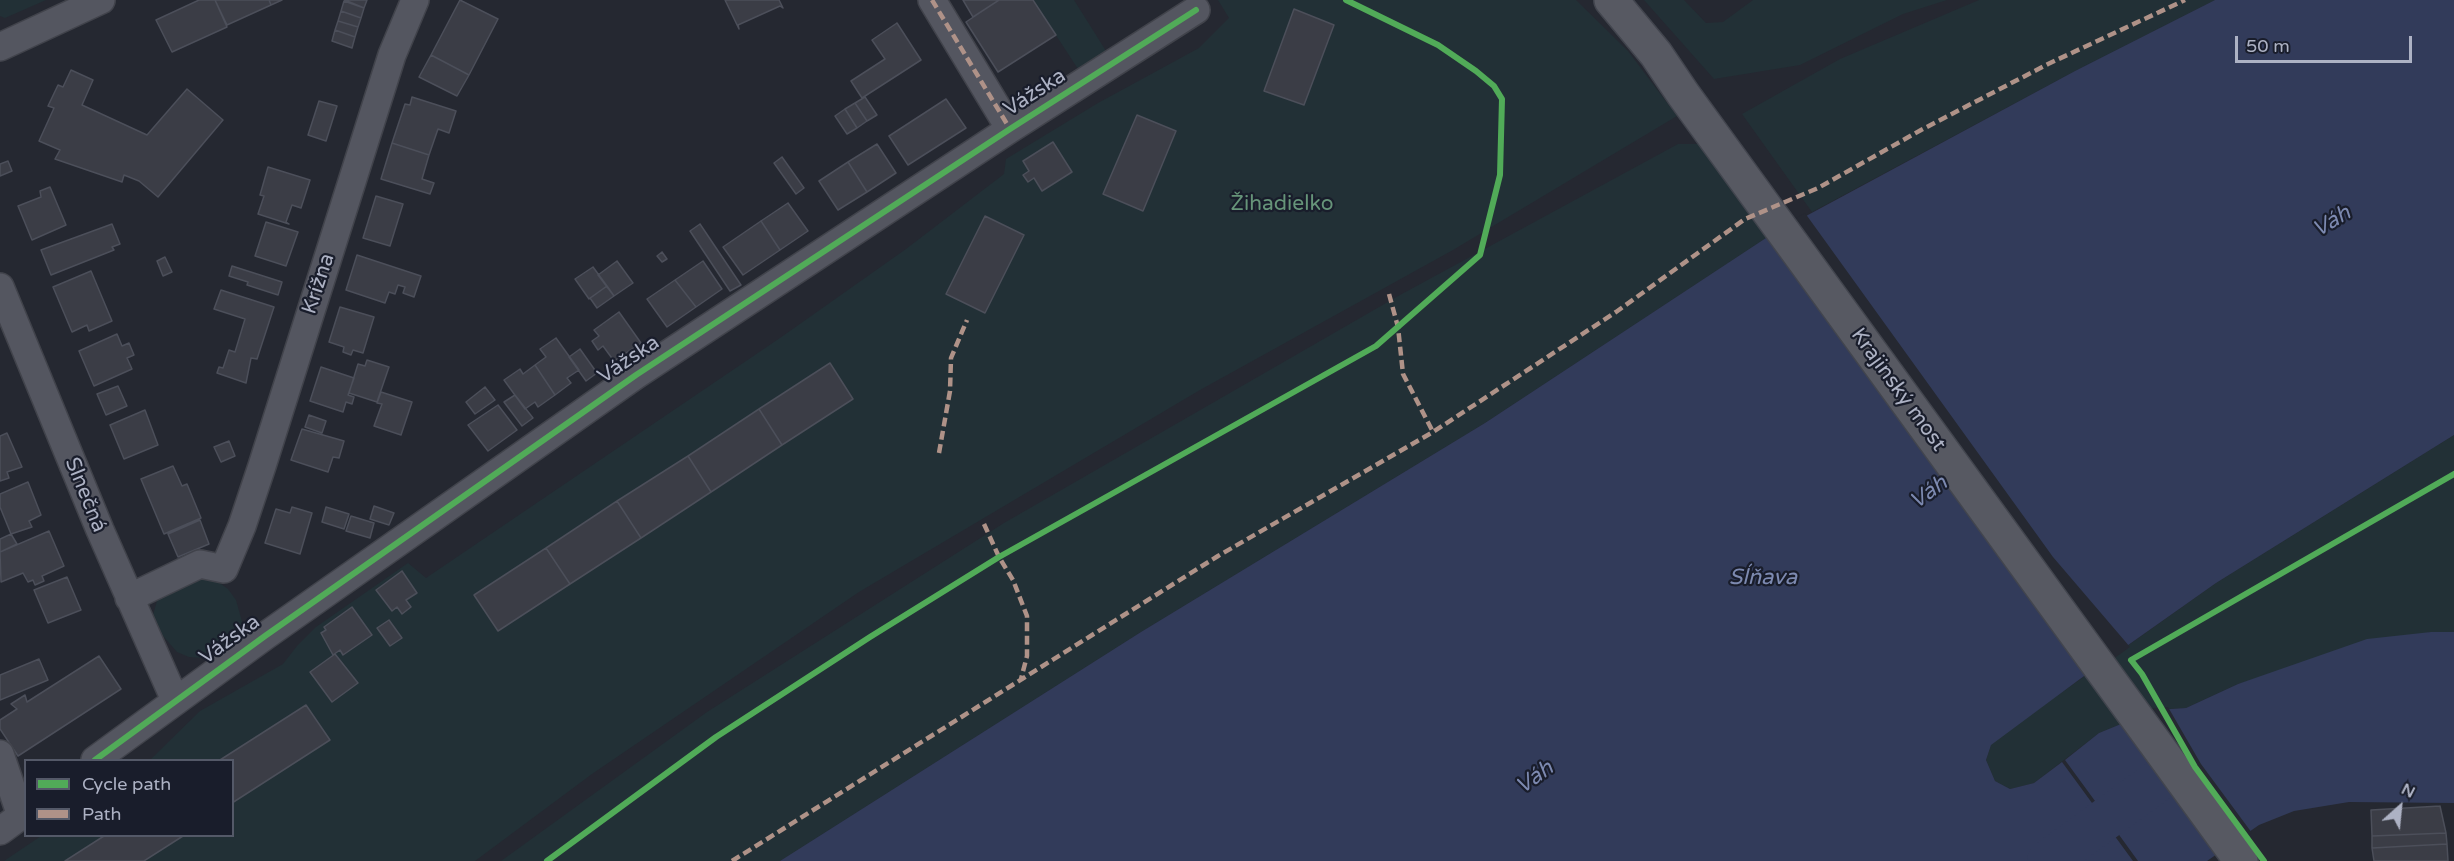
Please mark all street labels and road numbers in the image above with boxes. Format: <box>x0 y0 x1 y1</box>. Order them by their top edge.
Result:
street label: Vážska <box>999 64 1071 122</box>
street label: Krížna <box>297 250 341 318</box>
street label: Krajinský most <box>1845 324 1951 456</box>
street label: Vážska <box>593 330 665 390</box>
street label: Slnečná <box>59 454 111 536</box>
street label: Vážska <box>195 610 265 670</box>

